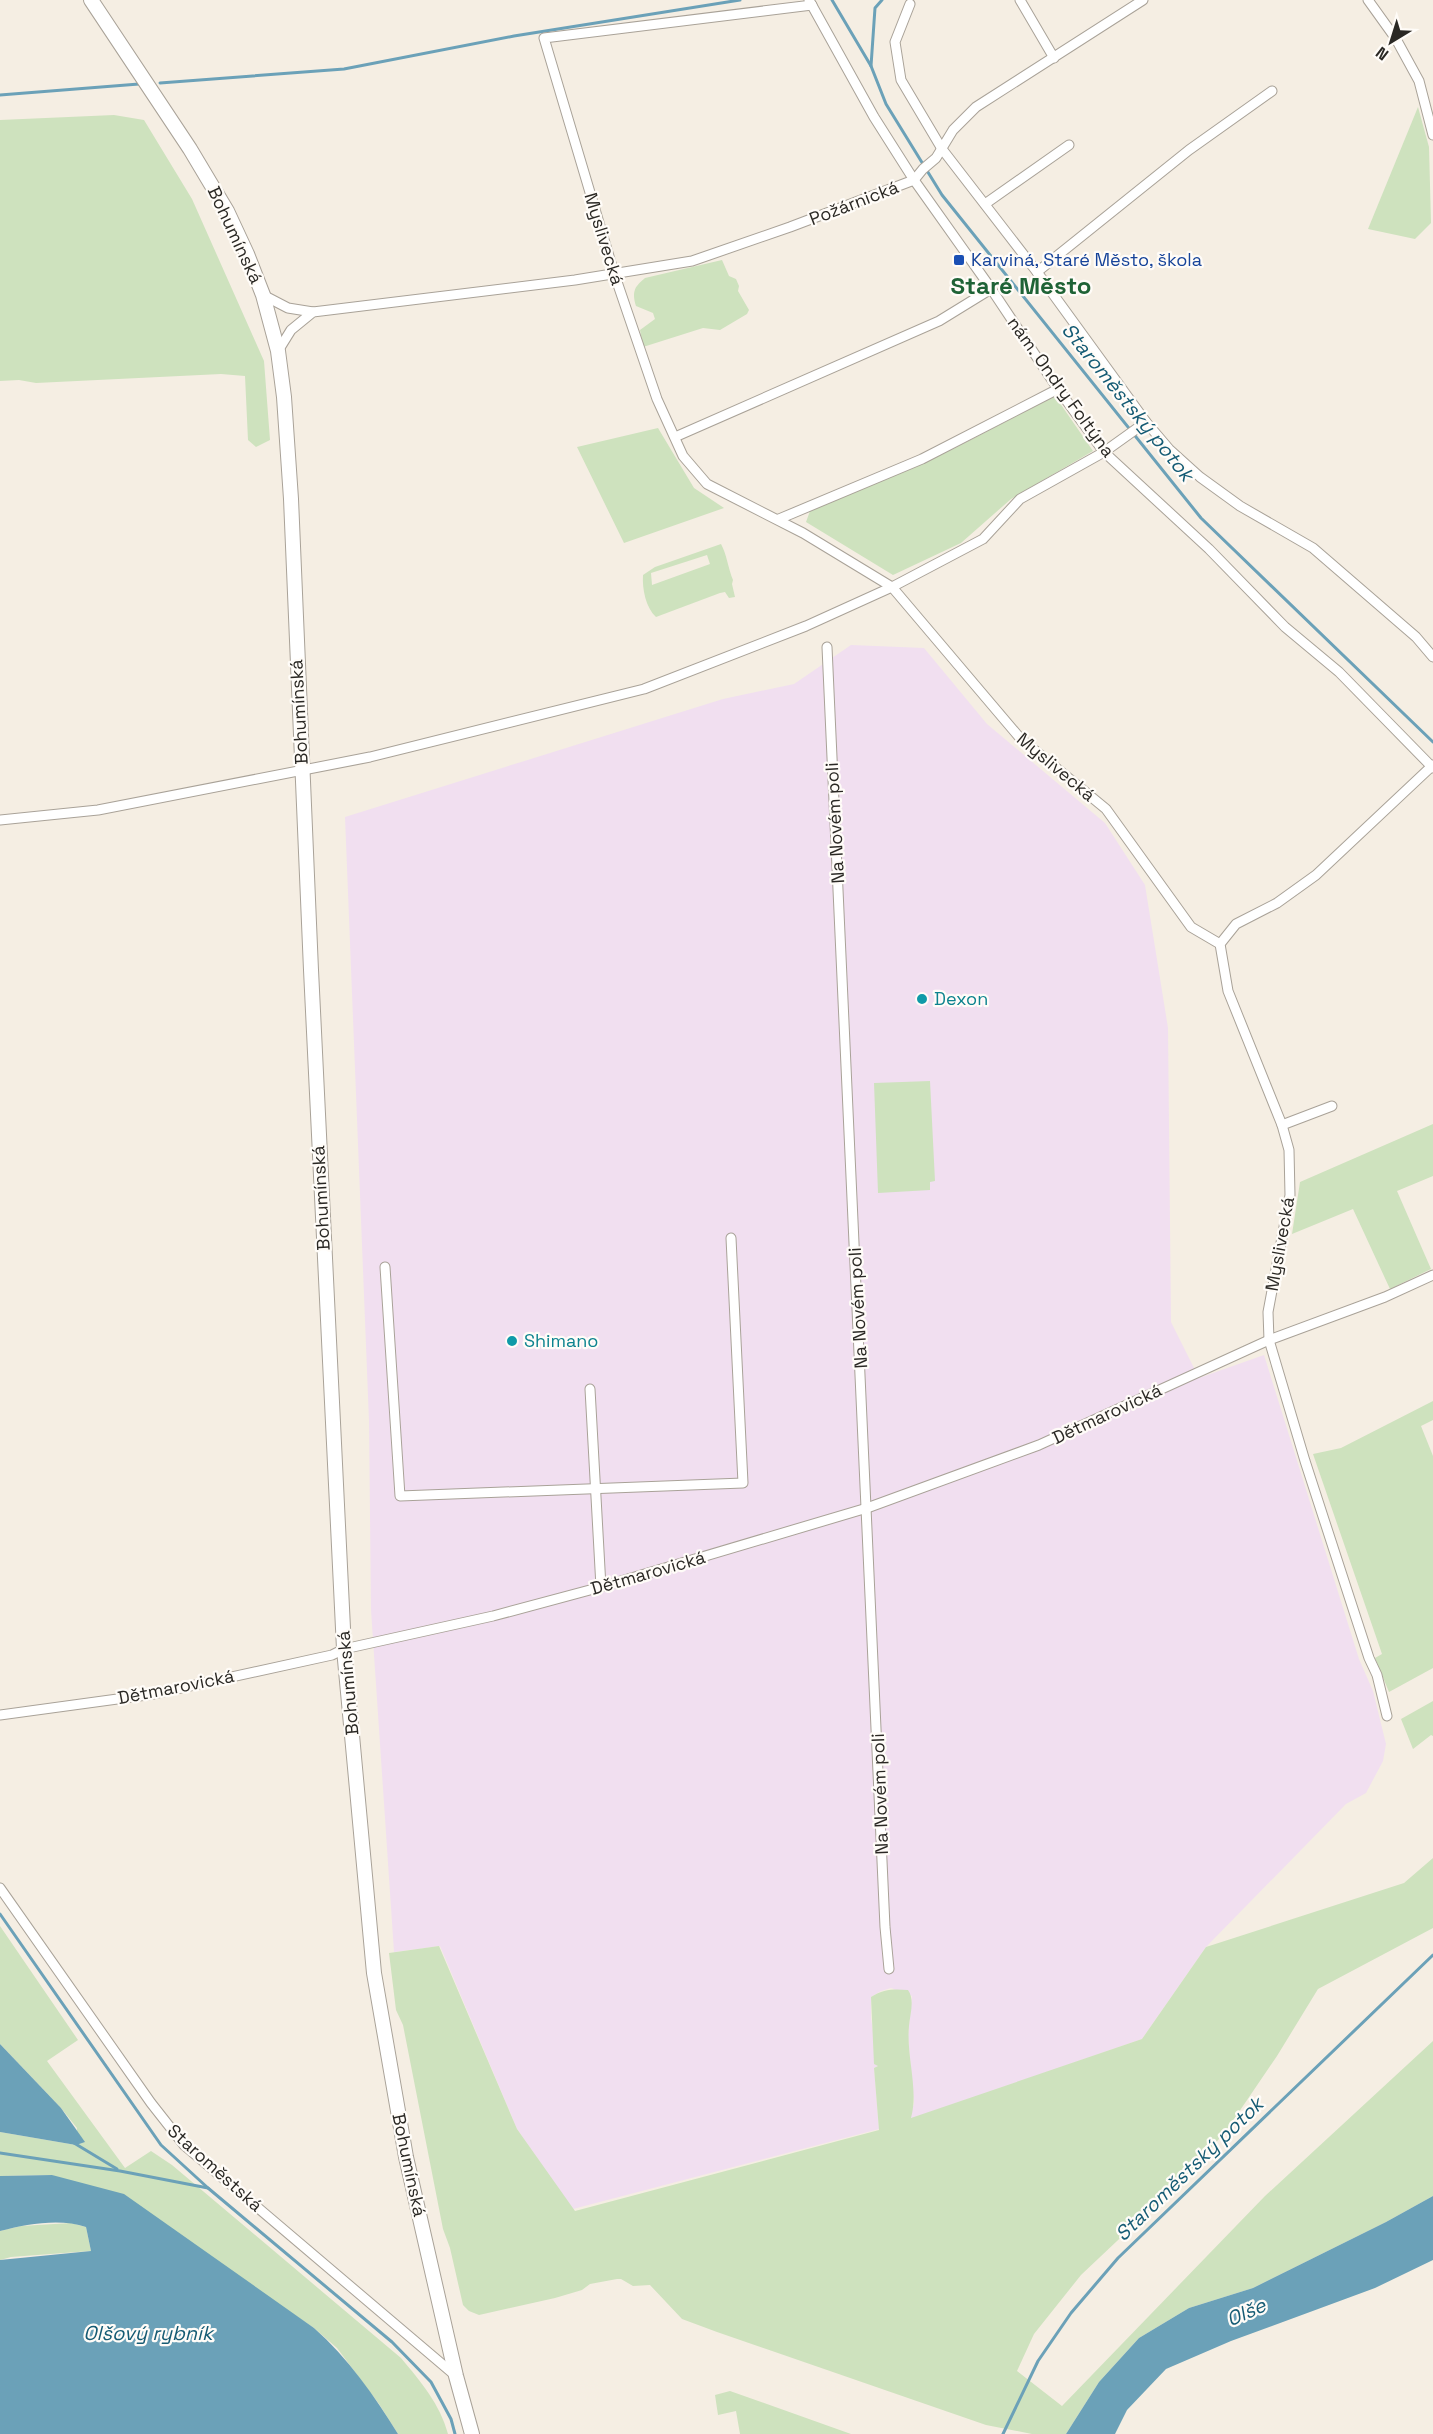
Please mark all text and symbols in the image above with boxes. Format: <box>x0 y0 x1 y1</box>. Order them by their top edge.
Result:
north arrow <box>1361 12 1421 72</box>
text: N <box>1371 42 1393 65</box>
street label: Požárnická <box>806 175 902 230</box>
street label: Bohumínská <box>203 182 268 287</box>
street label: Myslivecká <box>580 190 629 288</box>
place label: Karviná, Staré Město, škola <box>971 248 1202 271</box>
marker: Karviná, Staré Město, škola <box>952 253 966 267</box>
district label: Staré Město <box>951 270 1091 301</box>
street label: nám. Ondry Foltýna <box>1003 312 1120 462</box>
water label: Staroměstský potok <box>1056 317 1201 488</box>
street label: Bohumínská <box>284 659 313 765</box>
street label: Myslivecká <box>1012 727 1100 806</box>
street label: Na Novém poli <box>820 762 849 884</box>
place label: Dexon <box>934 987 988 1010</box>
marker: Dexon <box>915 992 929 1006</box>
street label: Bohumínská <box>306 1145 335 1251</box>
street label: Myslivecká <box>1260 1195 1299 1293</box>
street label: Na Novém poli <box>843 1247 872 1369</box>
place label: Shimano <box>524 1329 598 1352</box>
marker: Shimano <box>505 1334 519 1348</box>
street label: Dětmarovická <box>1048 1378 1165 1449</box>
street label: Dětmarovická <box>588 1545 708 1600</box>
street label: Bohumínská <box>331 1630 364 1736</box>
street label: Dětmarovická <box>116 1664 236 1709</box>
street label: Na Novém poli <box>866 1733 893 1855</box>
water label: Staroměstský potok <box>1109 2090 1270 2247</box>
street label: Bohumínská <box>387 2111 432 2219</box>
street label: Staroměstská <box>163 2119 268 2216</box>
water label: Olše <box>1222 2291 1271 2332</box>
water label: Olšový rybník <box>83 2320 215 2346</box>

